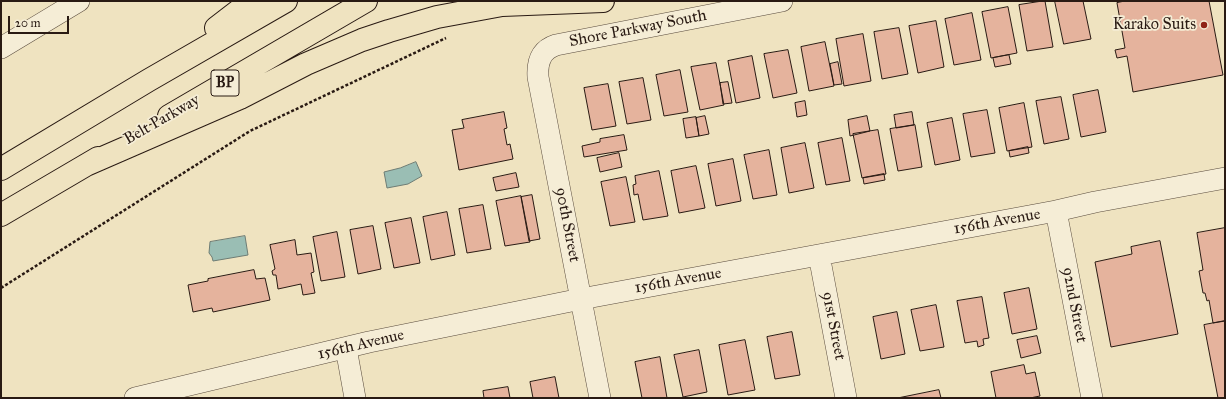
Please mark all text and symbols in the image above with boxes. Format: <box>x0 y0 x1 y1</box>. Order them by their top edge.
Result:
street label: Shore Parkway South <box>568 6 708 52</box>
scale bar <box>10 8 71 34</box>
place label: Karako Suits <box>1113 15 1196 35</box>
text: 20 m <box>15 16 41 30</box>
marker: Karako Suits <box>1199 20 1209 30</box>
road number: BP <box>211 70 239 96</box>
street label: Belt Parkway <box>121 91 203 149</box>
street label: 90th Street <box>550 186 584 264</box>
street label: 156th Avenue <box>952 205 1042 239</box>
street label: 156th Avenue <box>633 264 723 298</box>
street label: 92nd Street <box>1057 266 1091 344</box>
street label: 91st Street <box>817 290 849 362</box>
street label: 156th Avenue <box>316 326 406 364</box>

